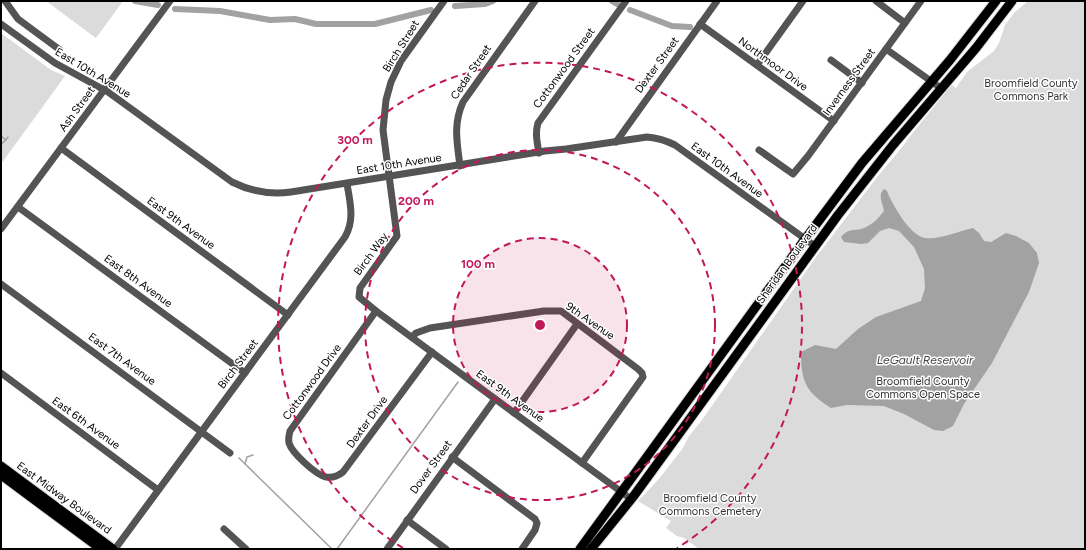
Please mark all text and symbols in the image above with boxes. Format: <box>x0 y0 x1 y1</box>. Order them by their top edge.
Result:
street label: Birch Street <box>380 18 422 74</box>
street label: Cottonwood Street <box>530 25 598 111</box>
street label: Dexter Street <box>632 34 682 96</box>
street label: Northmoor Drive <box>736 34 810 94</box>
street label: Cedar Street <box>448 42 494 102</box>
street label: East 10th Avenue <box>53 45 133 101</box>
street label: Inverness Street <box>820 46 878 118</box>
park label: Broomfield County Commons Park <box>984 77 1078 103</box>
street label: Ash Street <box>56 84 98 134</box>
text: 300 m <box>337 133 373 147</box>
street label: East 10th Avenue <box>688 139 766 201</box>
street label: East 10th Avenue <box>356 151 442 177</box>
street label: East 9th Avenue <box>145 194 217 252</box>
text: 200 m <box>398 194 434 208</box>
street label: Sheridan Boulevard <box>754 222 820 306</box>
street label: Birch Way <box>351 230 391 278</box>
street label: East 8th Avenue <box>101 252 175 310</box>
text: 100 m <box>461 257 495 271</box>
street label: 9th Avenue <box>563 299 617 343</box>
centre of rings <box>533 318 547 332</box>
street label: East 7th Avenue <box>86 330 158 388</box>
street label: Birch Street <box>215 337 261 391</box>
street label: Cottonwood Drive <box>280 341 344 423</box>
water label: LeGault Reservoir <box>877 353 974 367</box>
street label: East 9th Avenue <box>474 367 546 425</box>
park label: Broomfield County Commons Open Space <box>866 375 980 401</box>
street label: East 6th Avenue <box>50 394 122 452</box>
street label: Dexter Drive <box>344 394 390 450</box>
street label: Dover Street <box>407 438 455 496</box>
street label: East Midway Boulevard <box>14 459 114 537</box>
park label: Broomfield County Commons Cemetery <box>659 492 761 518</box>

